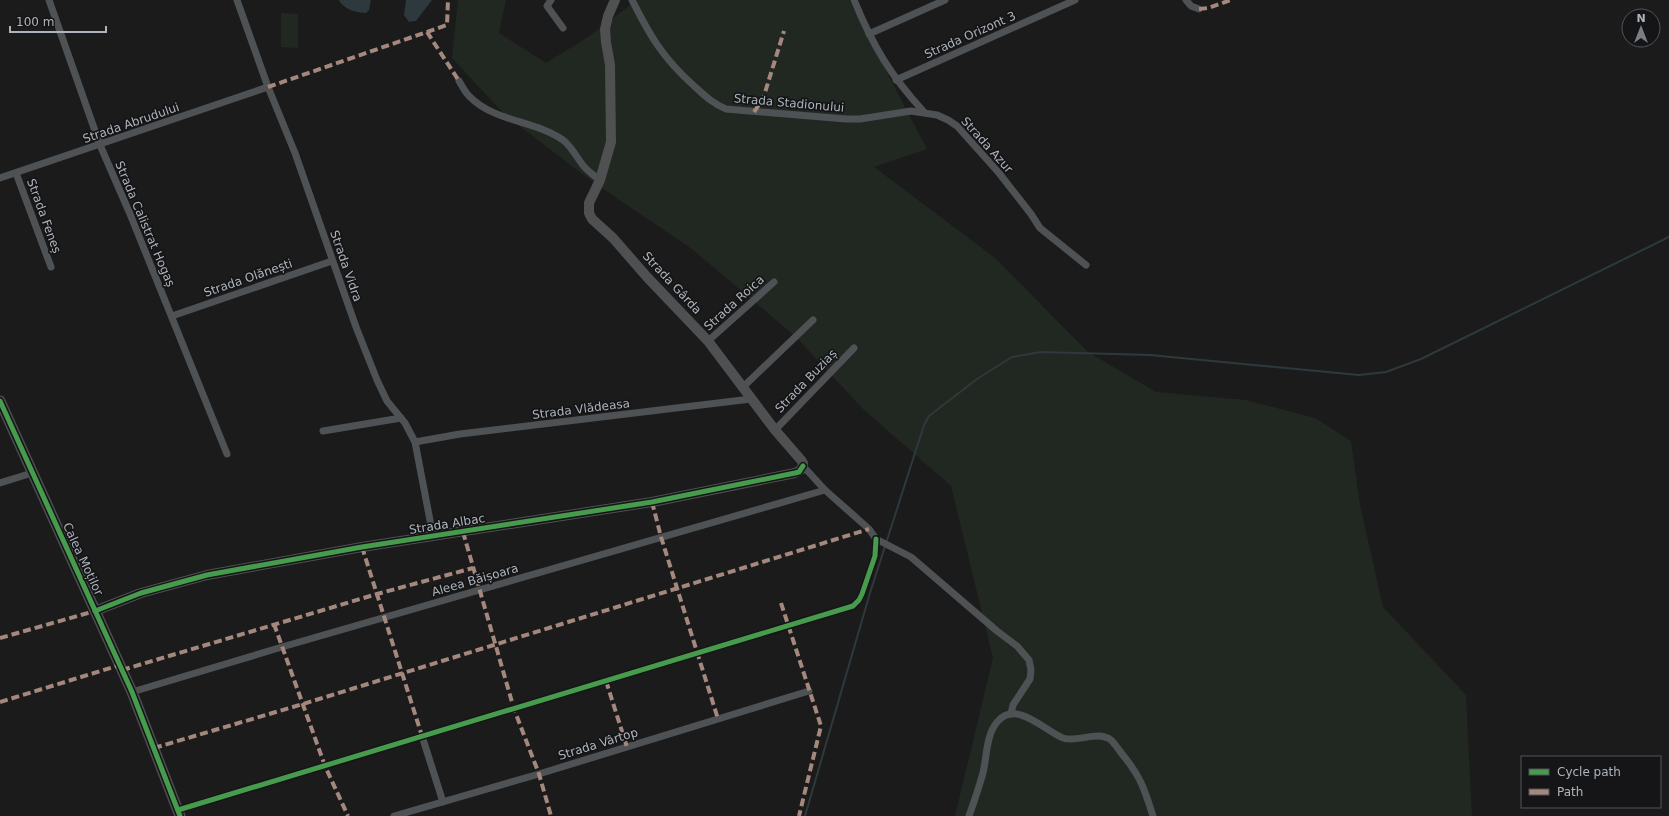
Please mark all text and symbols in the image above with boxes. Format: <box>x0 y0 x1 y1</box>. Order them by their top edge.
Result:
scale bar <box>10 8 106 34</box>
north arrow <box>1621 8 1661 48</box>
street label: Strada Orizont 3 <box>922 9 1018 61</box>
text: N <box>1636 12 1646 25</box>
text: 100 m <box>16 15 54 29</box>
street label: Strada Stadionului <box>733 91 845 115</box>
street label: Strada Abrudului <box>81 100 181 146</box>
street label: Strada Azur <box>958 114 1016 176</box>
street label: Strada Calistrat Hogaș <box>112 159 178 289</box>
street label: Strada Feneș <box>24 177 64 255</box>
street label: Strada Vidra <box>327 228 365 304</box>
street label: Strada Gârda <box>640 249 704 317</box>
street label: Strada Olănești <box>202 256 294 300</box>
street label: Strada Roica <box>701 272 767 334</box>
street label: Strada Buziaș <box>772 346 840 416</box>
street label: Strada Vlădeasa <box>531 396 631 422</box>
street label: Strada Albac <box>408 511 486 537</box>
street label: Calea Moților <box>60 520 106 598</box>
street label: Aleea Băișoara <box>430 561 520 599</box>
street label: Strada Vârtop <box>556 725 640 763</box>
legend <box>1521 756 1661 808</box>
text: Cycle path <box>1557 765 1621 779</box>
text: Path <box>1557 785 1583 799</box>

